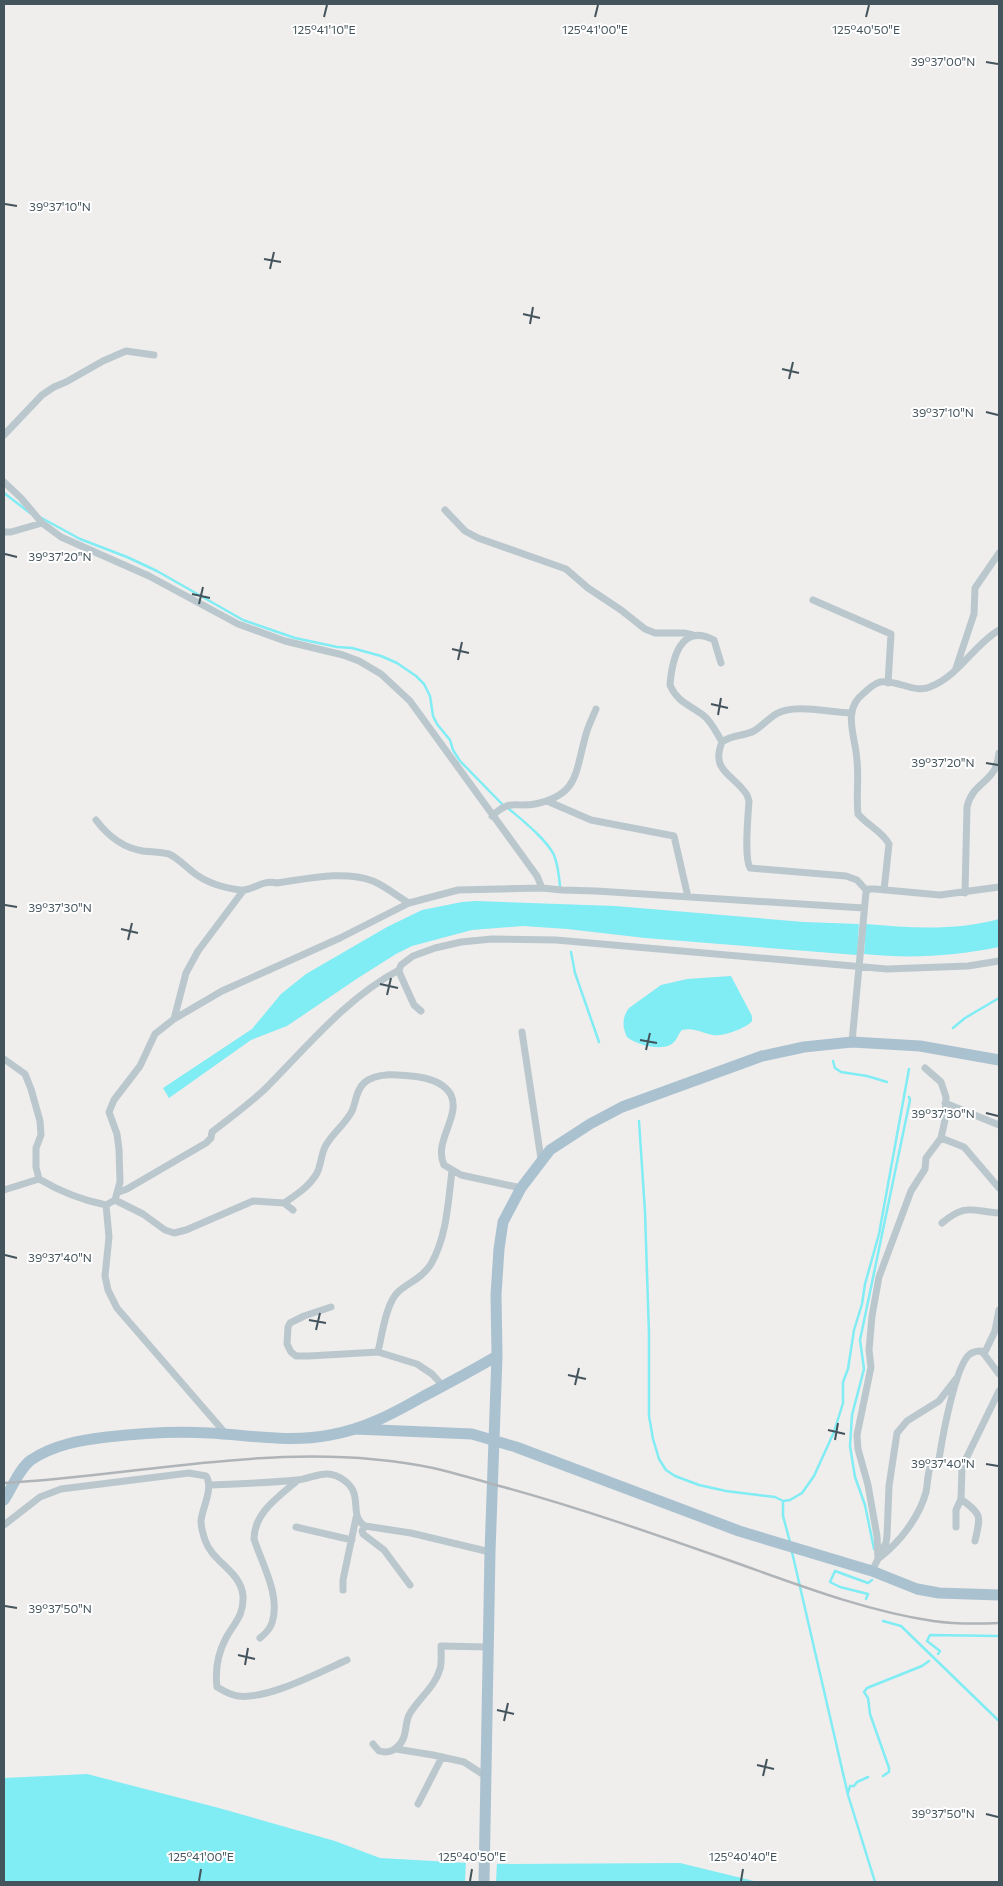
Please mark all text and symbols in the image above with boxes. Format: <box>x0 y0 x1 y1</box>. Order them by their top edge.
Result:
text: 125°41'10"E <box>292 22 356 36</box>
text: 125°41'00"E <box>562 22 628 36</box>
text: 125°40'50"E <box>832 22 900 36</box>
text: 39°37'00"N <box>911 54 975 68</box>
text: 39°37'10"N <box>29 199 91 213</box>
text: 39°37'10"N <box>912 405 974 419</box>
text: 39°37'20"N <box>28 549 92 563</box>
text: 39°37'20"N <box>911 755 975 769</box>
text: 39°37'30"N <box>28 900 92 914</box>
text: 39°37'30"N <box>911 1106 975 1120</box>
text: 39°37'40"N <box>28 1250 92 1264</box>
text: 39°37'40"N <box>911 1456 975 1470</box>
text: 39°37'50"N <box>28 1601 92 1615</box>
text: 39°37'50"N <box>911 1806 975 1820</box>
text: 125°41'00"E <box>168 1849 234 1863</box>
text: 125°40'50"E <box>438 1849 506 1863</box>
text: 125°40'40"E <box>709 1849 777 1863</box>

